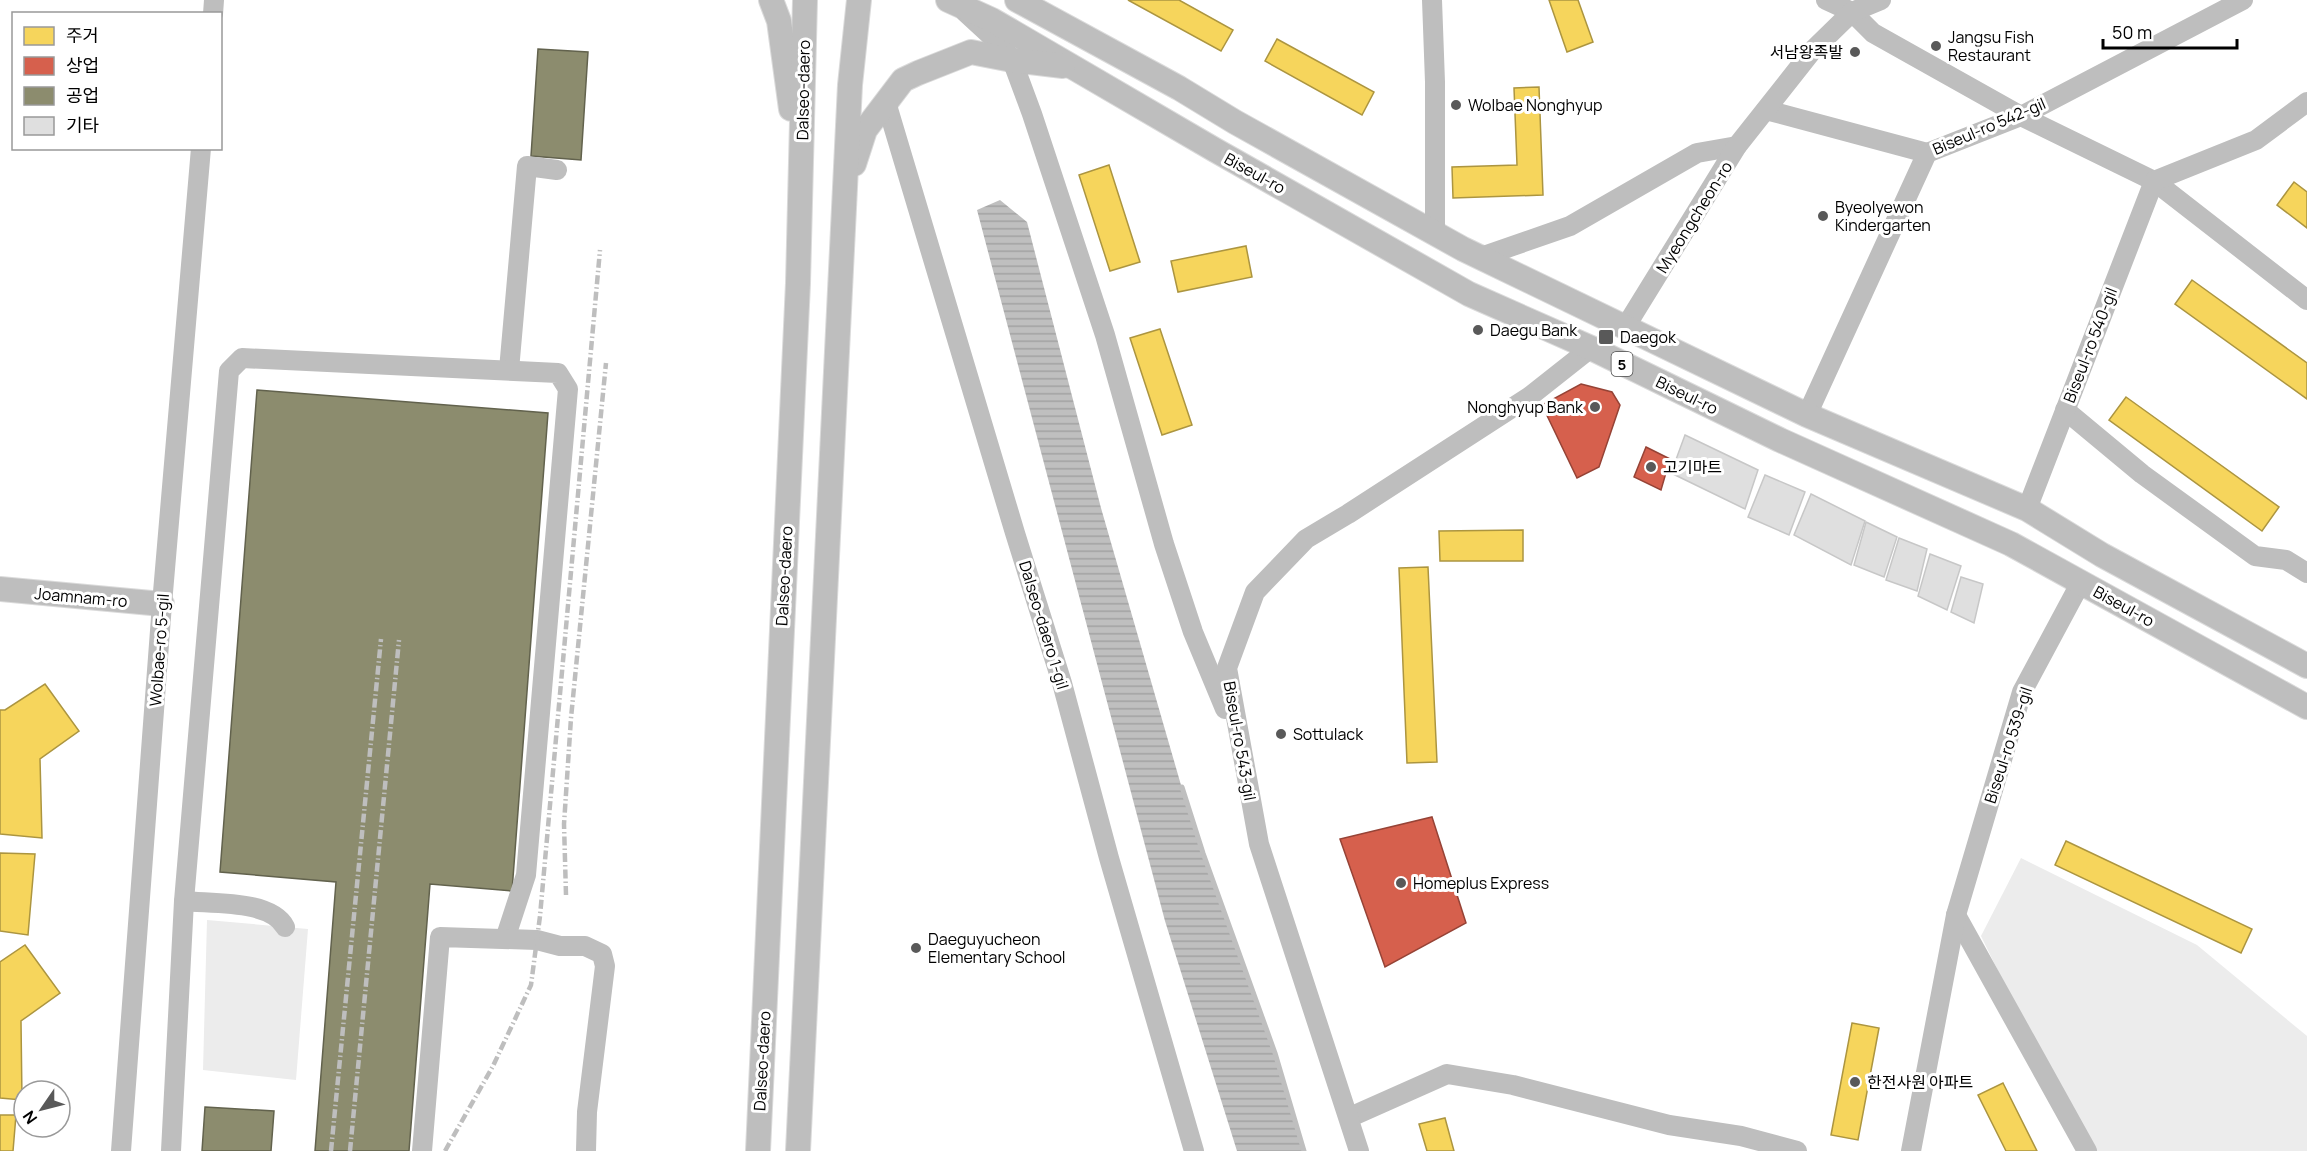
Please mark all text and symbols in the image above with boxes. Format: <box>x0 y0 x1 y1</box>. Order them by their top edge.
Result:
legend <box>12 12 222 150</box>
scale bar <box>2103 12 2236 50</box>
text: 50 m <box>2112 20 2152 44</box>
text: 주거 <box>66 23 99 47</box>
place label: Jangsu Fish Restaurant <box>1948 26 2034 66</box>
marker: Jangsu Fish Restaurant <box>1929 39 1943 53</box>
street label: Dalseo-daero <box>791 40 815 140</box>
place label: 서남왕족발 <box>1769 41 1843 63</box>
marker: 서남왕족발 <box>1848 45 1862 59</box>
text: 상업 <box>66 53 99 77</box>
text: 공업 <box>66 83 99 107</box>
street label: Biseul-ro 542-gil <box>1929 92 2049 160</box>
place label: Wolbae Nonghyup <box>1468 94 1602 116</box>
marker: Wolbae Nonghyup <box>1449 98 1463 112</box>
text: 기타 <box>66 113 100 137</box>
street label: Biseul-ro <box>1221 147 1289 199</box>
street label: Myeongcheon-ro <box>1651 157 1737 277</box>
place label: Byeolyewon Kindergarten <box>1835 196 1931 236</box>
marker: Byeolyewon Kindergarten <box>1816 209 1830 223</box>
street label: Biseul-ro 540-gil <box>2058 284 2122 406</box>
place label: Daegu Bank <box>1490 319 1578 341</box>
marker: Daegu Bank <box>1471 323 1485 337</box>
place label: Daegok <box>1620 326 1677 348</box>
marker: Daegok <box>1597 328 1615 346</box>
road number: 5 <box>1612 352 1632 376</box>
street label: Biseul-ro <box>1652 371 1722 419</box>
place label: Nonghyup Bank <box>1467 396 1584 418</box>
marker: Nonghyup Bank <box>1588 400 1602 414</box>
place label: 고기마트 <box>1663 456 1722 478</box>
marker: 고기마트 <box>1644 460 1658 474</box>
street label: Dalseo-daero <box>770 525 798 627</box>
street label: Dalseo-daero 1-gil <box>1014 558 1074 692</box>
street label: Biseul-ro <box>2090 580 2158 632</box>
street label: Joamnam-ro <box>34 582 128 612</box>
street label: Wolbae-ro 5-gil <box>144 593 174 707</box>
street label: Biseul-ro 543-gil <box>1219 680 1261 802</box>
street label: Biseul-ro 539-gil <box>1979 684 2037 806</box>
place label: Sottulack <box>1293 723 1364 745</box>
marker: Sottulack <box>1274 727 1288 741</box>
place label: Homeplus Express <box>1413 872 1549 894</box>
marker: Homeplus Express <box>1394 876 1408 890</box>
place label: Daeguyucheon Elementary School <box>928 928 1066 968</box>
marker: Daeguyucheon Elementary School <box>909 941 923 955</box>
street label: Dalseo-daero <box>748 1010 776 1112</box>
place label: 한전사원 아파트 <box>1867 1071 1973 1093</box>
marker: 한전사원 아파트 <box>1848 1075 1862 1089</box>
north arrow <box>12 1079 72 1139</box>
text: N <box>17 1107 42 1129</box>

